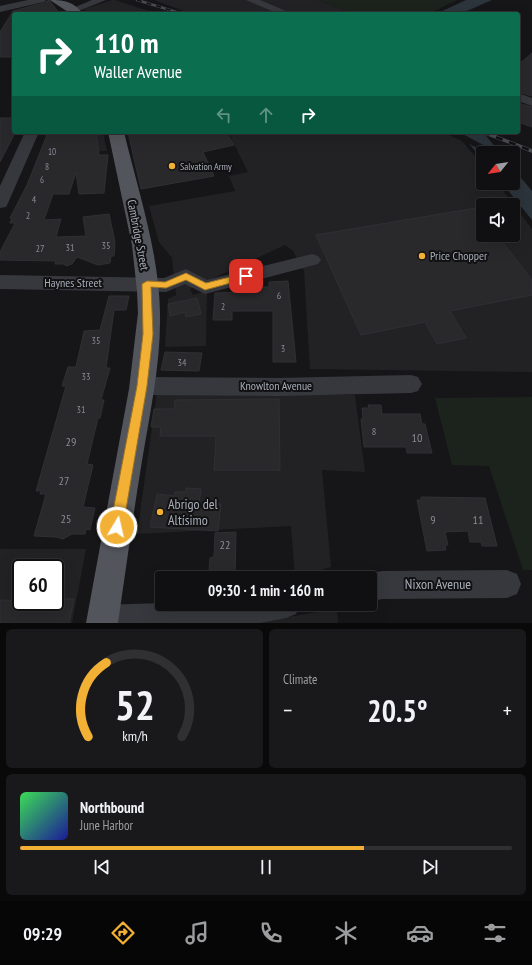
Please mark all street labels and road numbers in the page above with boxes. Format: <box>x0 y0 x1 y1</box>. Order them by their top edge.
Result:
street label: Cambridge Street <box>124 198 153 272</box>
street label: Haynes Street <box>44 275 102 290</box>
street label: Knowlton Avenue <box>240 378 312 393</box>
street label: Nixon Avenue <box>405 575 471 593</box>

